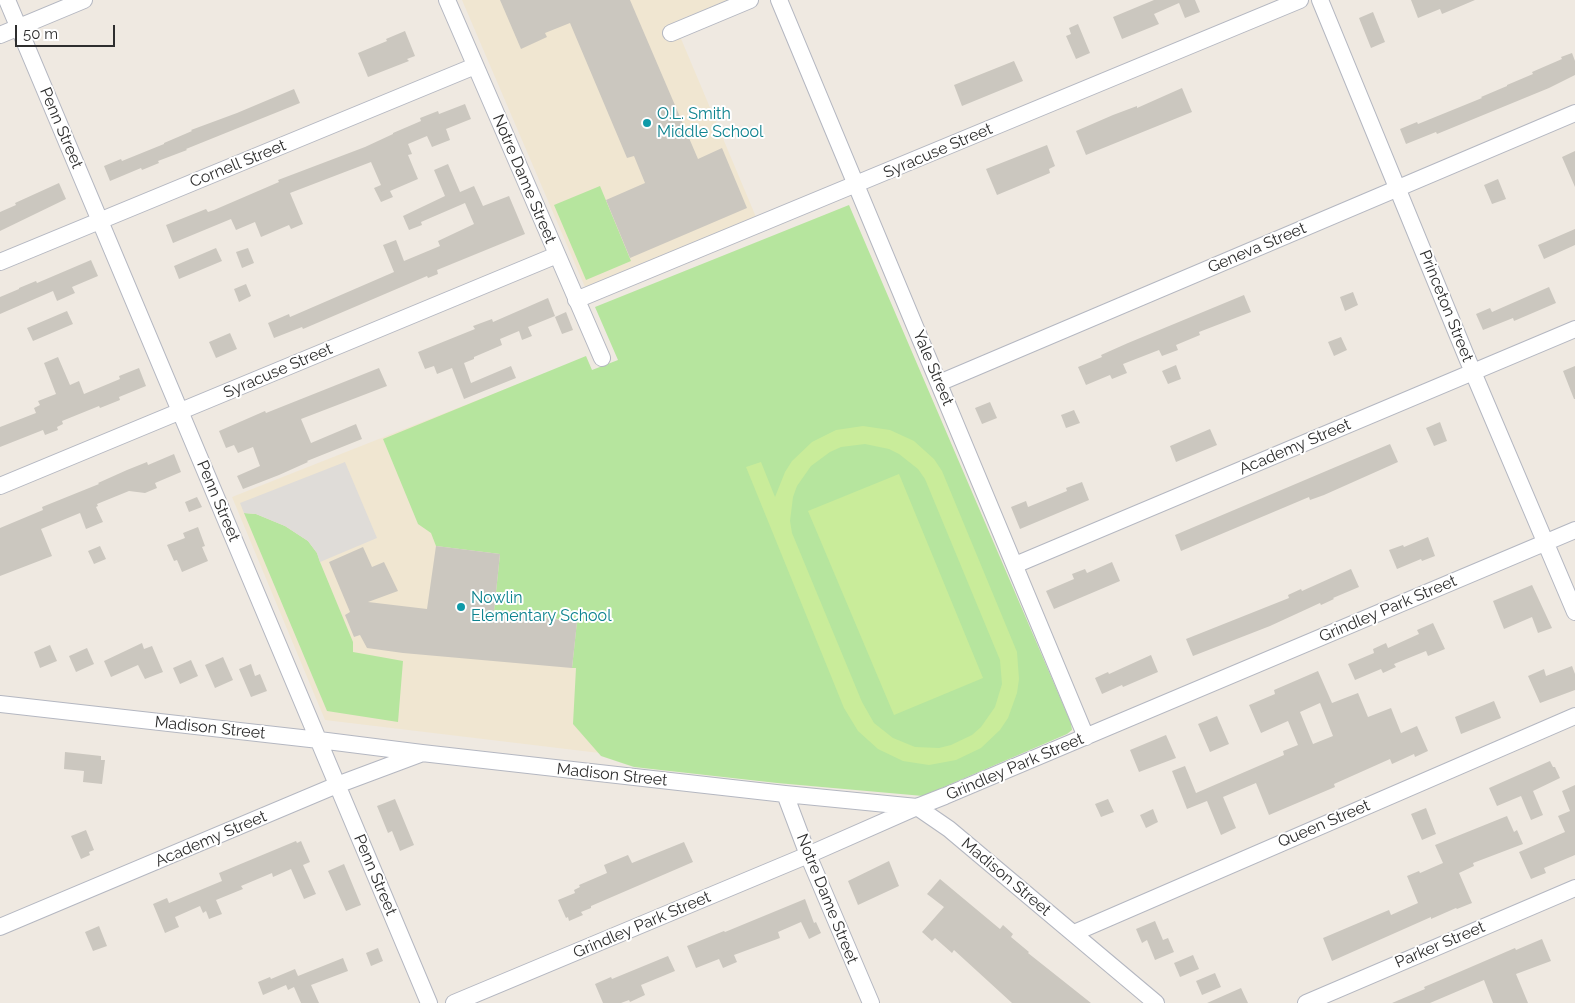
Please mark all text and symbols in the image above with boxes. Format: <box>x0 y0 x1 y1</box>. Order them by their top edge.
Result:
scale bar <box>18 15 118 47</box>
text: 50 m <box>23 25 58 43</box>
street label: Penn Street <box>35 85 87 171</box>
place label: O.L. Smith Middle School <box>657 104 763 142</box>
street label: Notre Dame Street <box>488 112 560 246</box>
marker: O.L. Smith Middle School <box>641 117 653 129</box>
street label: Syracuse Street <box>881 119 995 183</box>
street label: Cornell Street <box>187 136 289 192</box>
street label: Geneva Street <box>1205 219 1309 277</box>
street label: Princeton Street <box>1415 247 1477 365</box>
street label: Yale Street <box>909 327 957 409</box>
street label: Syracuse Street <box>221 339 335 403</box>
street label: Academy Street <box>1236 415 1354 479</box>
street label: Penn Street <box>192 458 244 544</box>
street label: Grindley Park Street <box>1316 571 1460 647</box>
place label: Nowlin Elementary School <box>471 588 611 626</box>
marker: Nowlin Elementary School <box>455 601 467 613</box>
street label: Madison Street <box>154 713 266 743</box>
street label: Grindley Park Street <box>943 729 1087 805</box>
street label: Madison Street <box>556 760 668 790</box>
street label: Queen Street <box>1275 796 1373 852</box>
street label: Academy Street <box>152 807 270 871</box>
street label: Notre Dame Street <box>792 831 862 967</box>
street label: Penn Street <box>349 832 401 918</box>
street label: Madison Street <box>957 834 1055 920</box>
street label: Grindley Park Street <box>570 887 714 963</box>
street label: Parker Street <box>1392 917 1488 973</box>

